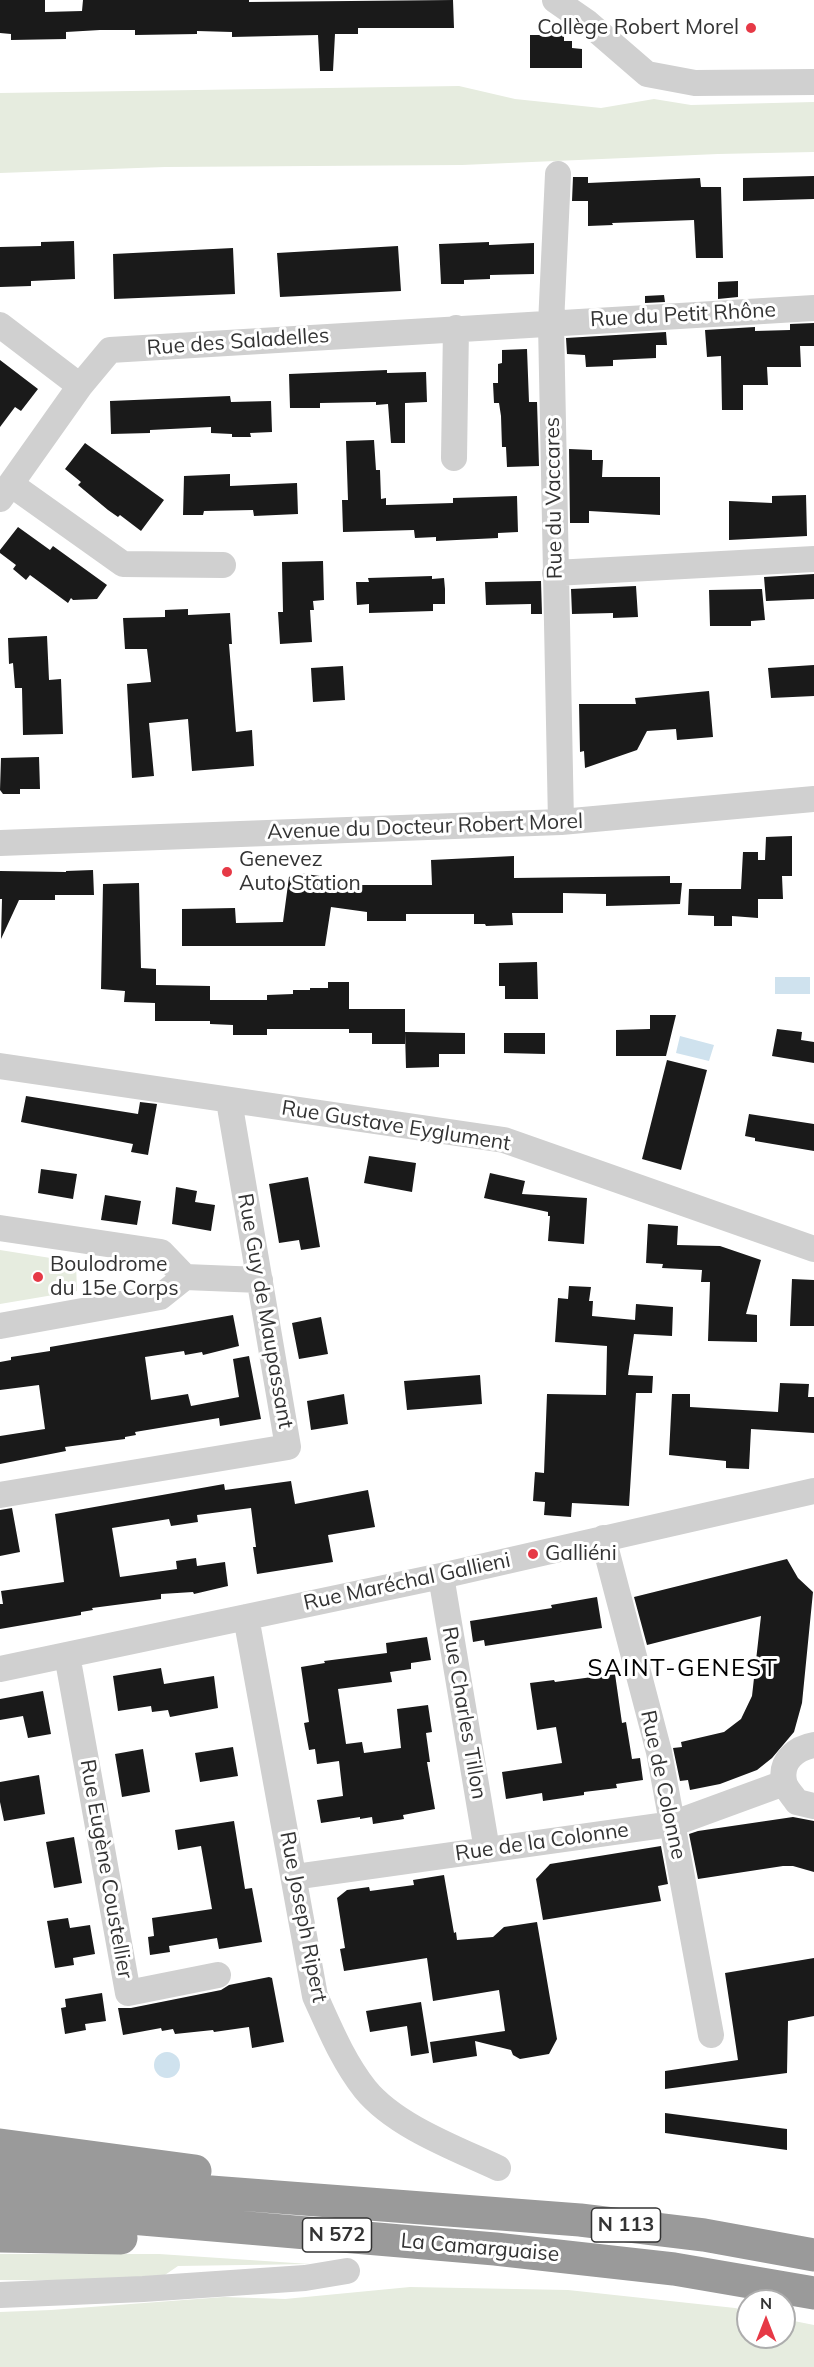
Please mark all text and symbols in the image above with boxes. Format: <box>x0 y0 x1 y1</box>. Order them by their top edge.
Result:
place label: Collège Robert Morel <box>537 15 739 41</box>
marker: Collège Robert Morel <box>744 21 758 35</box>
street label: Rue du Petit Rhône <box>589 298 777 332</box>
street label: Rue des Saladelles <box>146 323 330 361</box>
street label: Rue du Vaccares <box>540 417 568 579</box>
street label: Avenue du Docteur Robert Morel <box>267 809 583 845</box>
place label: Genevez Auto Station <box>239 847 361 897</box>
marker: Genevez Auto Station <box>220 865 234 879</box>
street label: Rue Gustave Eyglument <box>280 1095 512 1157</box>
street label: Rue Guy de Maupassant <box>232 1192 298 1430</box>
place label: Boulodrome du 15e Corps <box>50 1252 179 1302</box>
marker: Boulodrome du 15e Corps <box>31 1270 45 1284</box>
place label: Galliéni <box>545 1541 617 1567</box>
marker: Galliéni <box>526 1547 540 1561</box>
street label: Rue Maréchal Gallieni <box>301 1548 513 1616</box>
street label: Rue Charles Tillon <box>436 1625 492 1801</box>
district label: SAINT-GENEST <box>588 1655 778 1683</box>
street label: Rue de Colonne <box>635 1708 691 1862</box>
street label: Rue Eugène Coustellier <box>74 1757 138 1981</box>
street label: Rue de la Colonne <box>454 1817 630 1867</box>
street label: Rue Joseph Ripert <box>274 1829 332 2005</box>
road number: N 113 <box>592 2208 660 2242</box>
road number: N 572 <box>302 2218 372 2252</box>
street label: La Camarguaise <box>400 2229 560 2267</box>
north arrow <box>736 2289 796 2349</box>
text: N <box>760 2293 772 2313</box>

